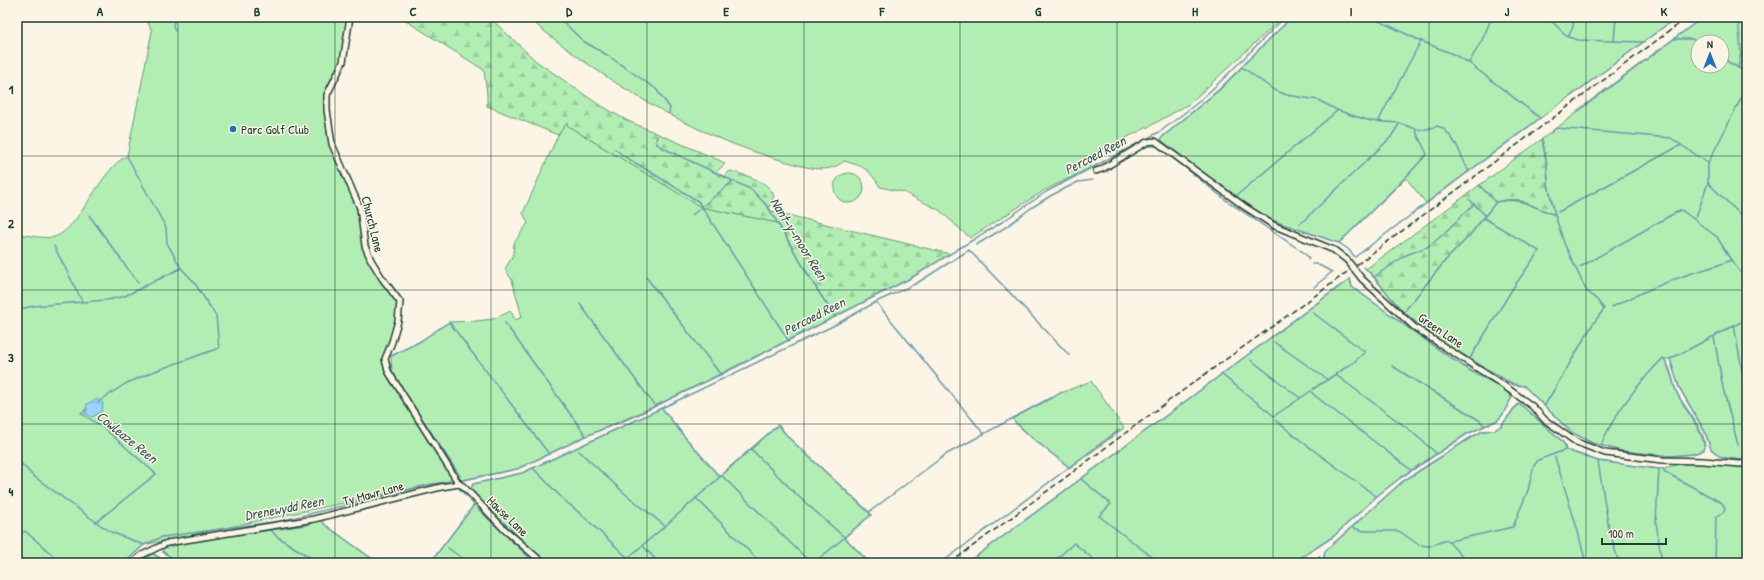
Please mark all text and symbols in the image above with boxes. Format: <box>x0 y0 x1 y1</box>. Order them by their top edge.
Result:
text: A <box>97 2 104 20</box>
text: B <box>254 2 261 20</box>
text: C <box>409 2 417 20</box>
text: D <box>566 2 573 20</box>
text: E <box>723 2 729 20</box>
text: F <box>879 2 886 20</box>
text: G <box>1035 2 1042 20</box>
text: H <box>1192 2 1198 20</box>
text: I <box>1349 2 1353 20</box>
text: J <box>1505 2 1510 20</box>
text: K <box>1661 2 1668 20</box>
north arrow <box>1690 34 1730 74</box>
text: N <box>1707 37 1713 51</box>
text: 1 <box>9 80 14 98</box>
place label: Parc Golf Club <box>241 120 309 138</box>
marker: Parc Golf Club <box>228 124 238 134</box>
water label: Percoed Reen <box>1061 130 1130 179</box>
street label: Church Lane <box>357 194 389 254</box>
water label: Nant-y-moor Reen <box>765 194 833 286</box>
text: 2 <box>8 214 15 232</box>
water label: Percoed Reen <box>780 291 849 339</box>
street label: Green Lane <box>1415 308 1467 352</box>
text: 3 <box>8 348 14 366</box>
water label: Cowleaze Reen <box>93 406 163 468</box>
street label: Ty Mawr Lane <box>341 476 405 510</box>
text: 4 <box>9 482 14 500</box>
water label: Drenewydd Reen <box>243 490 327 525</box>
street label: Hawse Lane <box>483 492 533 540</box>
scale bar <box>1602 520 1666 546</box>
text: 100 m <box>1608 525 1634 542</box>

